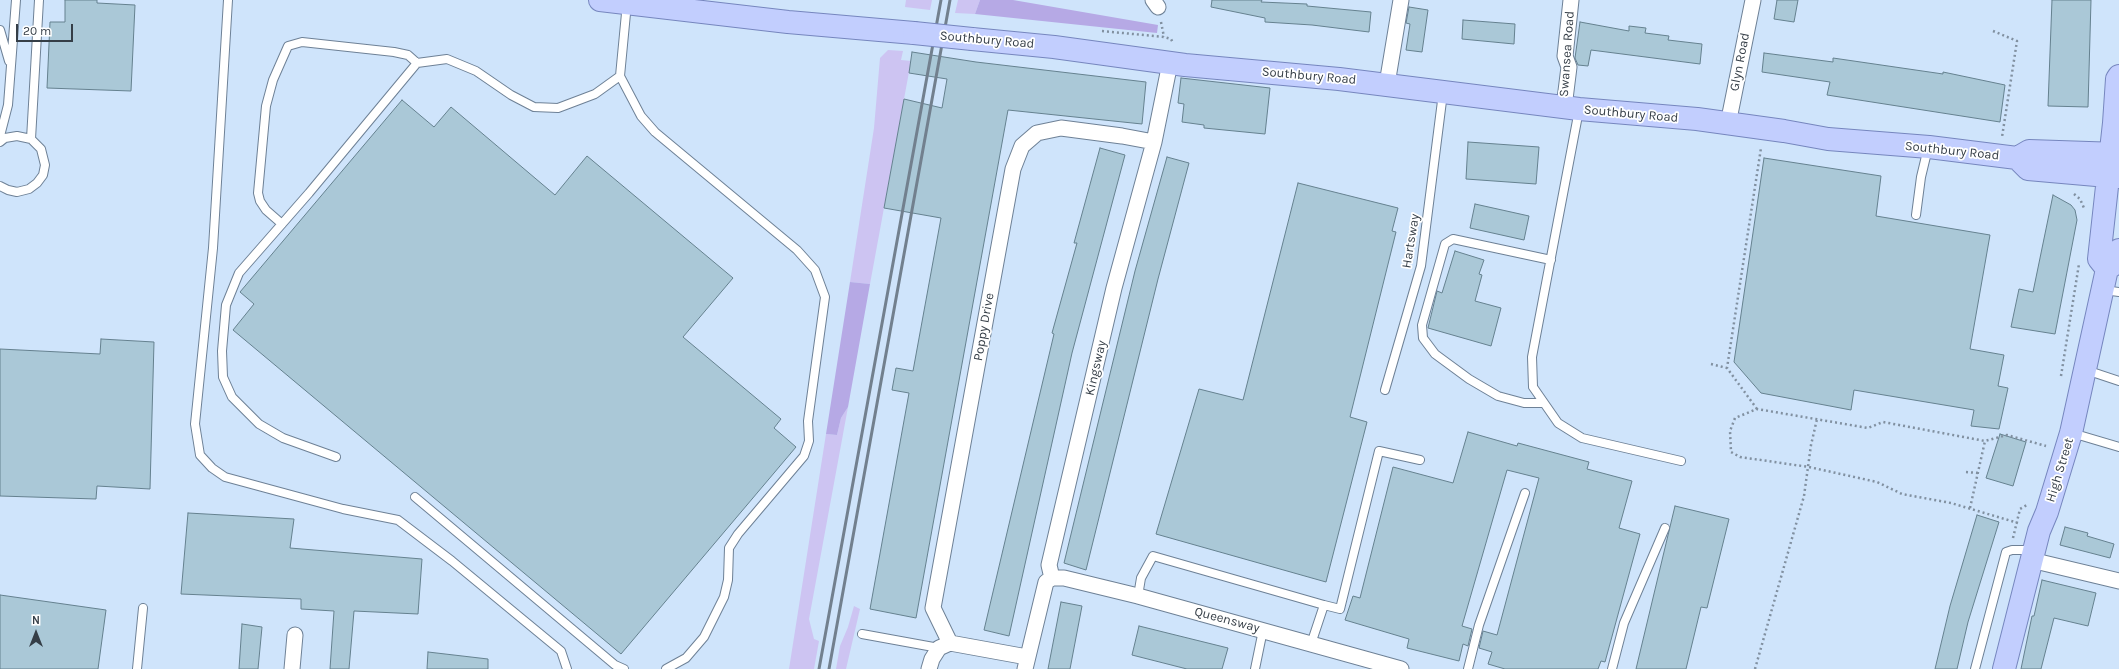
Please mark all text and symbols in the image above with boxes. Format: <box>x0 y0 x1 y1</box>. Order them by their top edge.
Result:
street label: Swansea Road <box>1556 11 1578 97</box>
scale bar <box>18 16 75 42</box>
text: 20 m <box>23 24 51 38</box>
street label: Southbury Road <box>939 28 1035 52</box>
street label: Glyn Road <box>1727 32 1753 92</box>
street label: Southbury Road <box>1261 64 1357 88</box>
street label: Southbury Road <box>1583 102 1679 126</box>
street label: Southbury Road <box>1904 138 2000 164</box>
street label: Hartsway <box>1399 213 1423 269</box>
street label: Poppy Drive <box>970 292 998 362</box>
street label: Kingsway <box>1082 339 1110 397</box>
street label: High Street <box>2043 436 2077 504</box>
street label: Queensway <box>1193 604 1261 636</box>
north arrow <box>16 613 56 653</box>
text: N <box>32 614 40 627</box>

